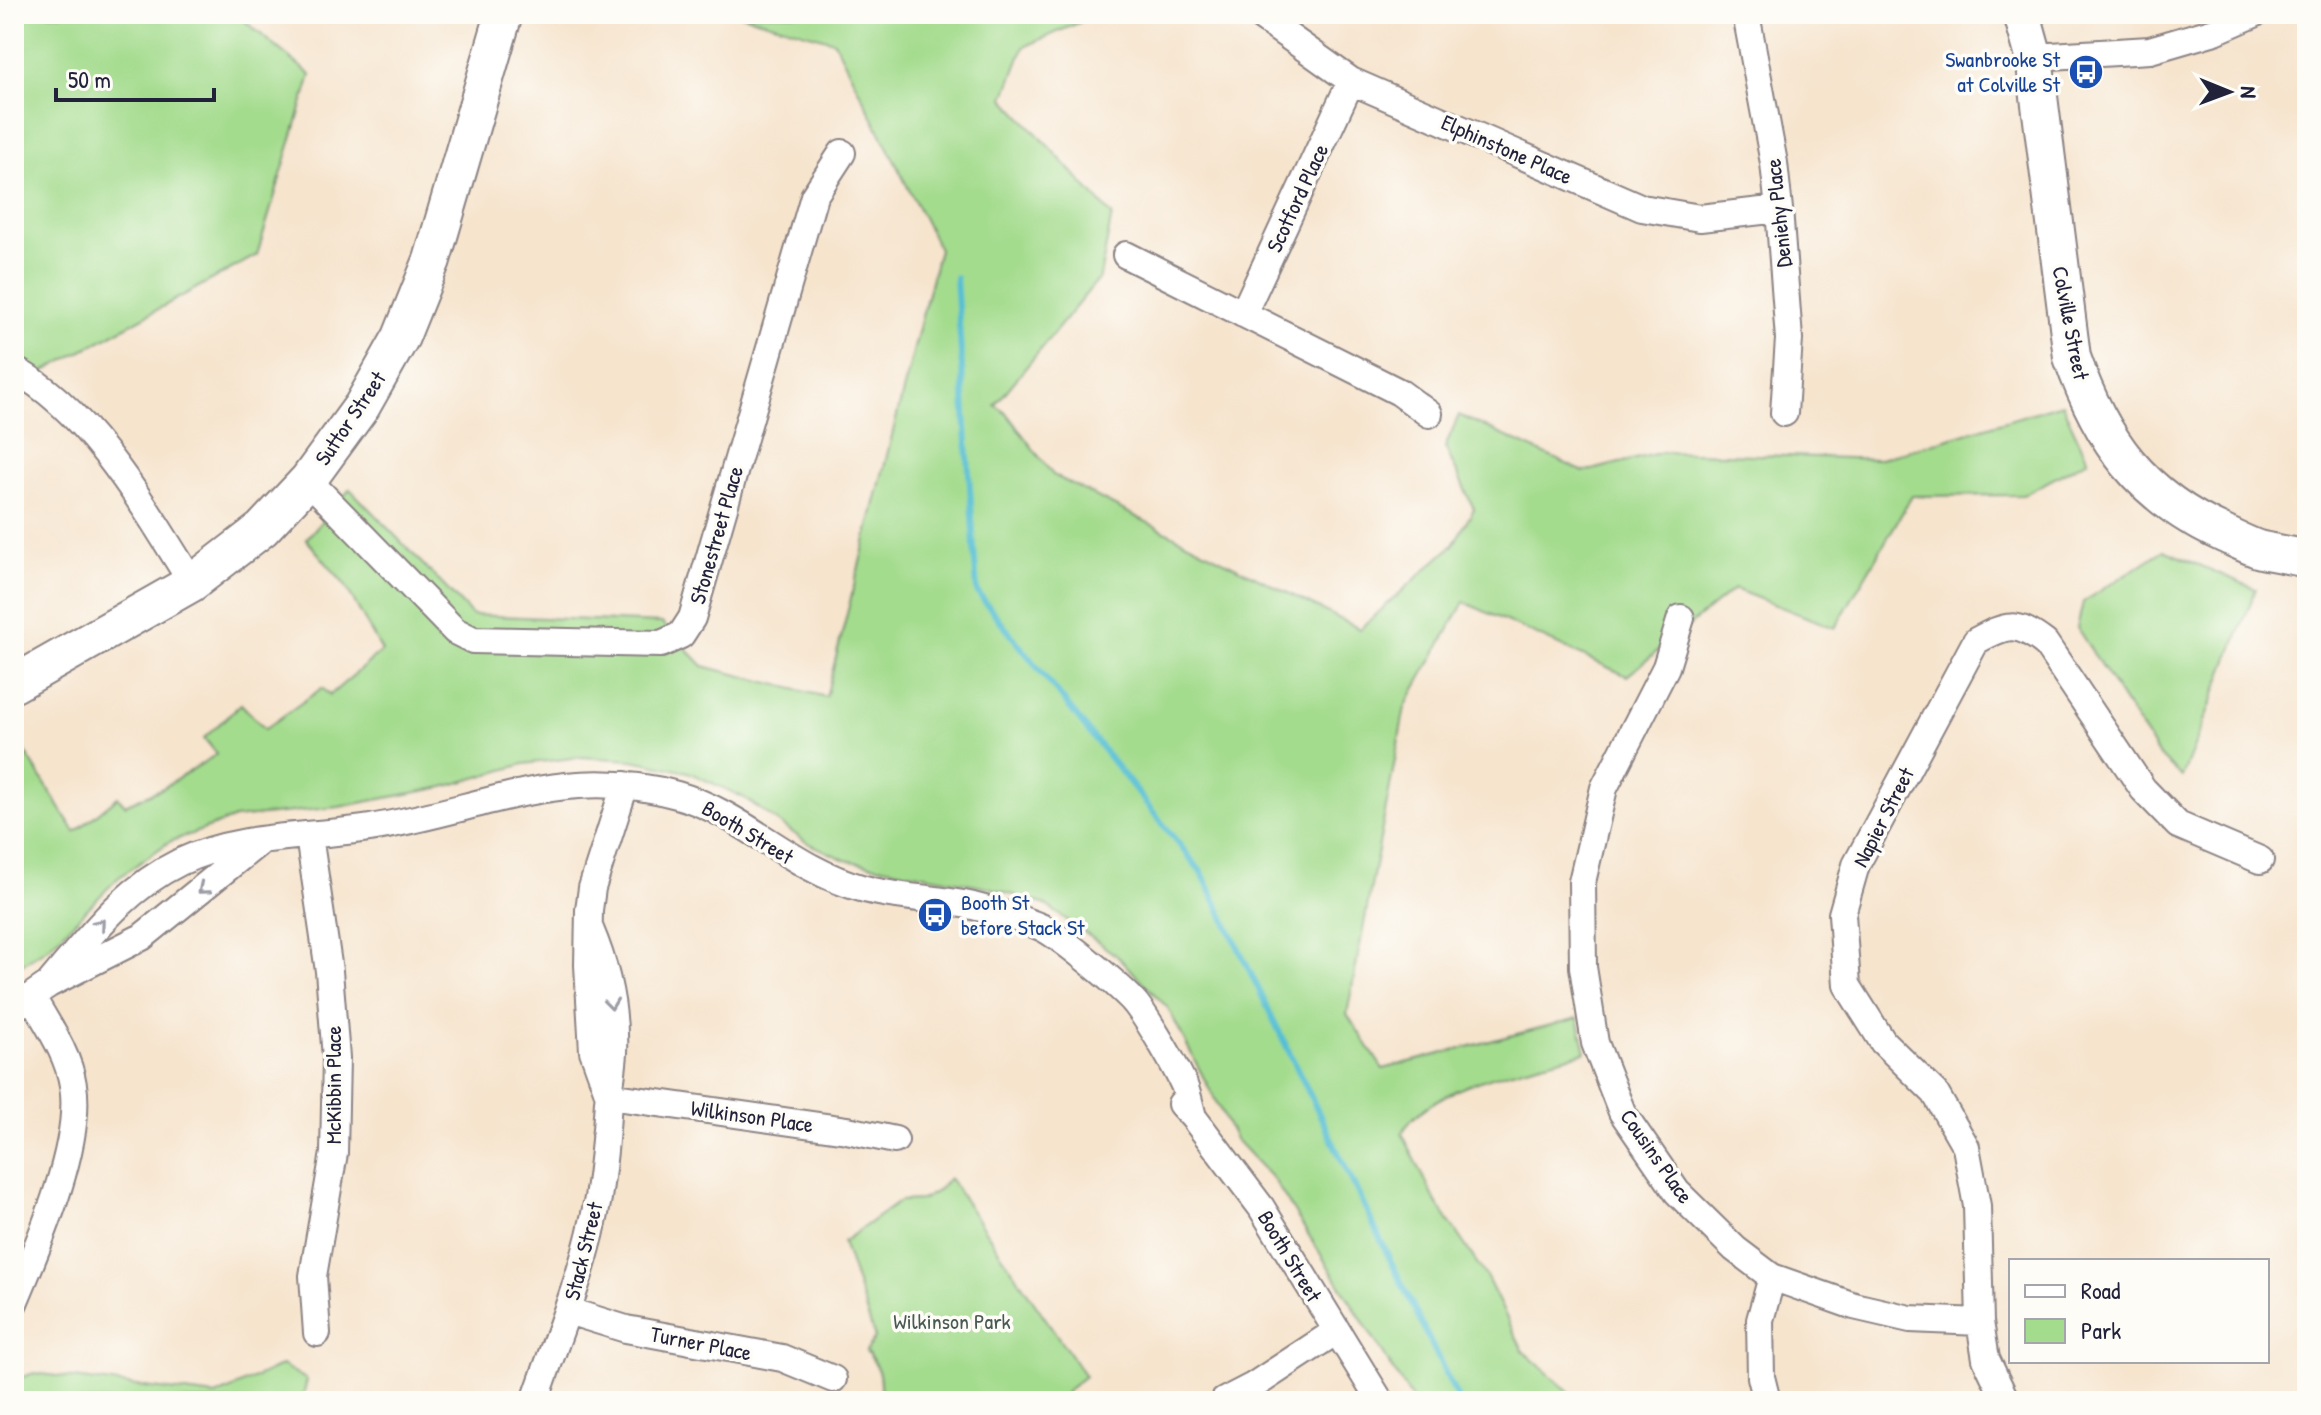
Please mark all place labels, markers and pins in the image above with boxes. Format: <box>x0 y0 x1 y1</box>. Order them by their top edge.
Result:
place label: Swanbrooke St at Colville St <box>1945 44 2060 99</box>
bus stop icon: Swanbrooke St at Colville St <box>2067 53 2105 91</box>
place label: Booth St before Stack St <box>961 887 1085 942</box>
bus stop icon: Booth St before Stack St <box>916 896 954 934</box>

